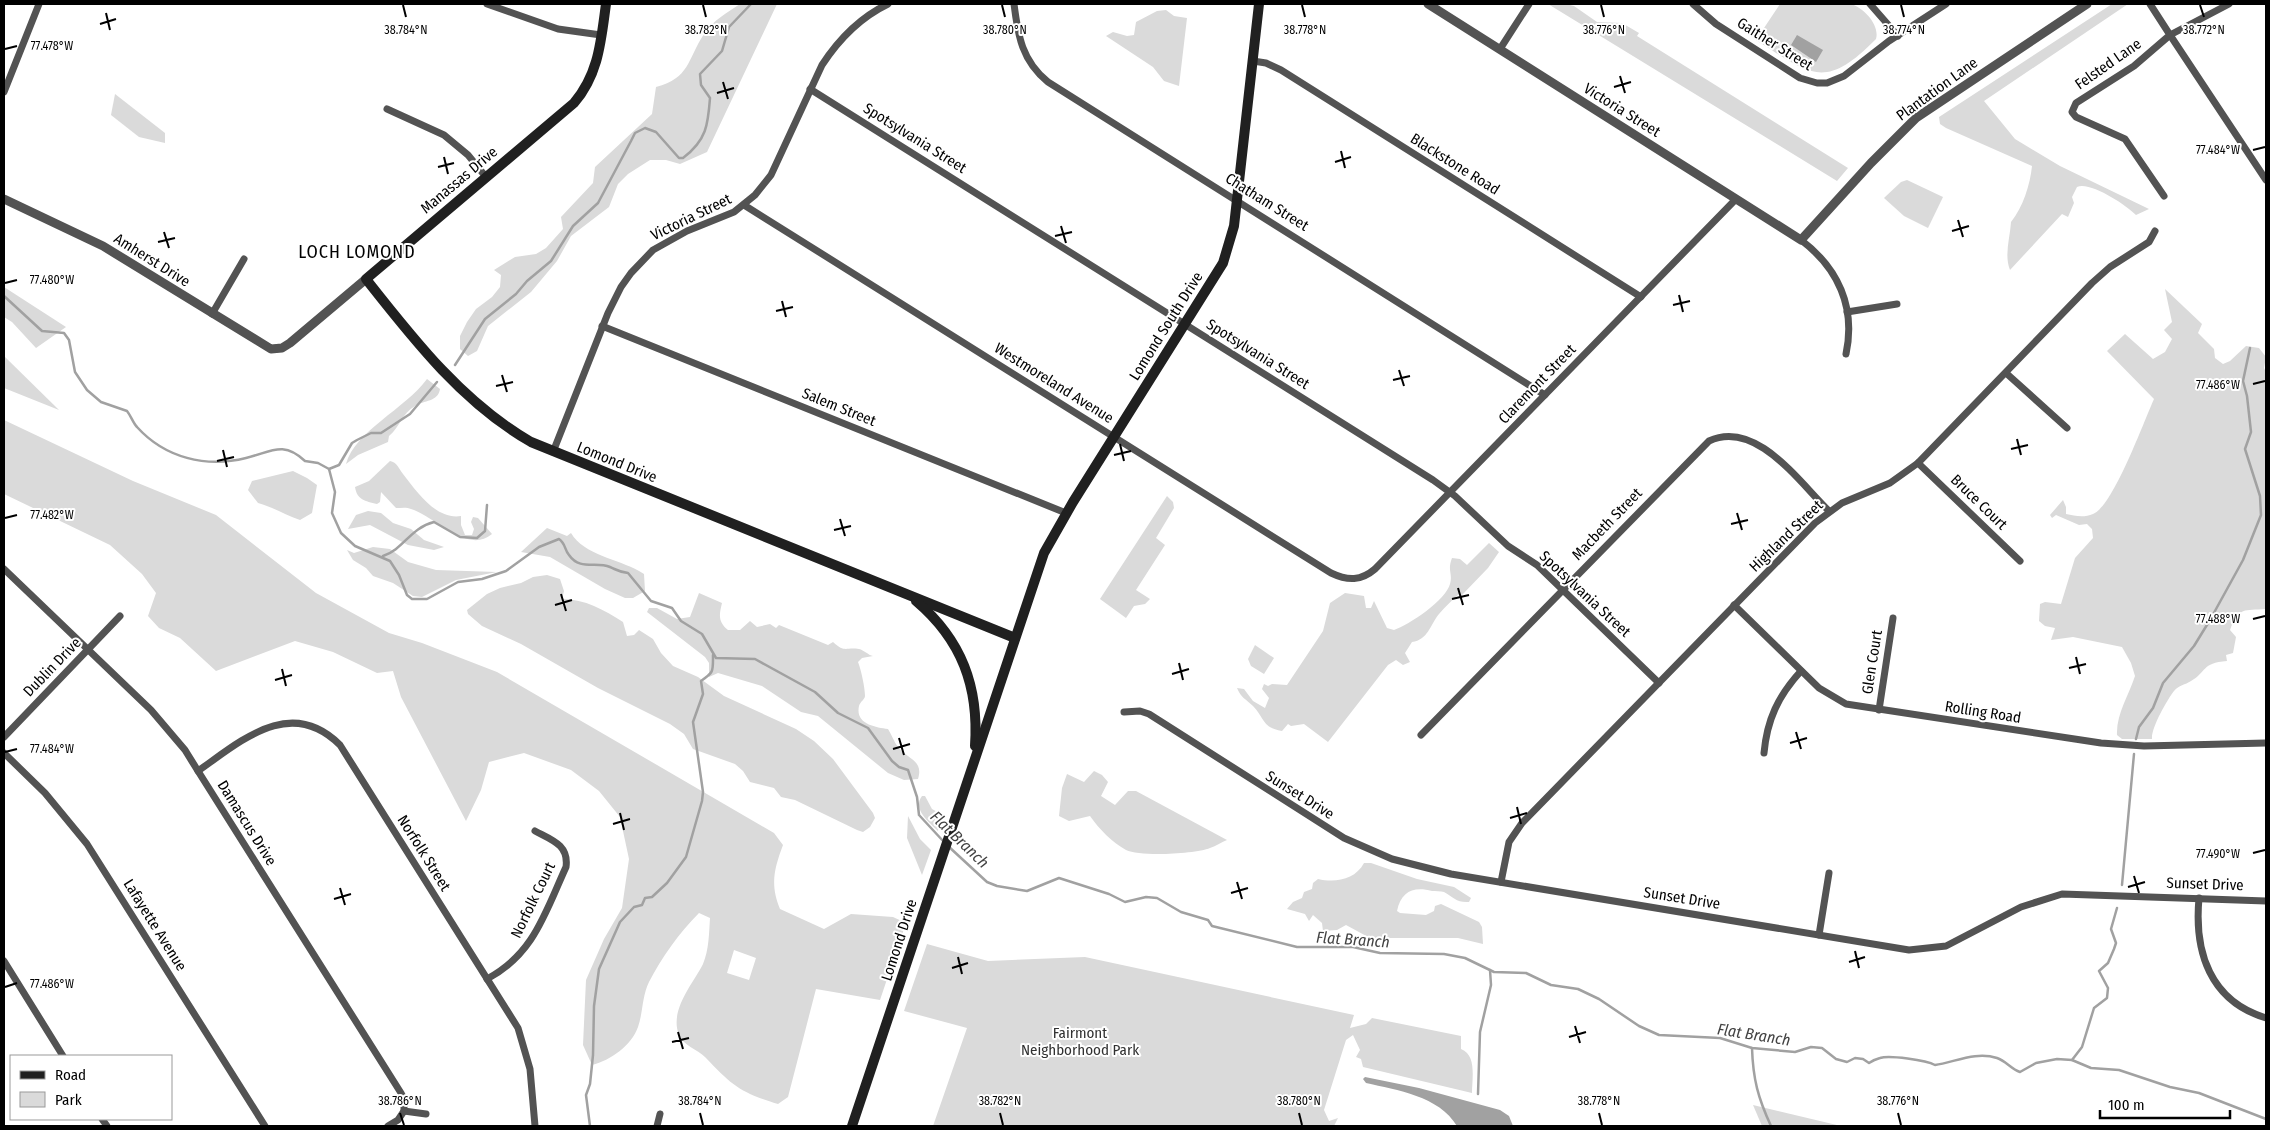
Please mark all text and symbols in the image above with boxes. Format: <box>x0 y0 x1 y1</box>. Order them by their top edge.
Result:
street label: Gaither Street <box>1734 14 1816 74</box>
text: 38.784°N <box>384 23 428 37</box>
text: 38.782°N <box>685 23 727 37</box>
text: 38.780°N <box>983 23 1027 37</box>
text: 38.778°N <box>1284 23 1326 37</box>
text: 38.776°N <box>1583 23 1625 37</box>
text: 38.774°N <box>1883 23 1925 37</box>
text: 38.772°N <box>2183 23 2225 37</box>
street label: Felsted Lane <box>2071 35 2145 93</box>
text: 77.478°W <box>31 39 73 53</box>
street label: Plantation Lane <box>1893 53 1981 125</box>
street label: Victoria Street <box>1580 79 1664 141</box>
street label: Spotsylvania Street <box>860 99 970 177</box>
street label: Blackstone Road <box>1407 129 1503 199</box>
street label: Manassas Drive <box>417 143 501 217</box>
text: 77.484°W <box>2196 143 2240 157</box>
street label: Chatham Street <box>1222 169 1312 235</box>
street label: Victoria Street <box>648 190 734 244</box>
street label: Amherst Drive <box>111 229 193 291</box>
district label: LOCH LOMOND <box>298 241 416 263</box>
street label: Lomond South Drive <box>1125 268 1207 384</box>
text: 77.480°W <box>30 273 74 287</box>
street label: Spotsylvania Street <box>1203 315 1313 393</box>
street label: Westmoreland Avenue <box>991 339 1117 427</box>
street label: Claremont Street <box>1495 340 1580 428</box>
text: 77.486°W <box>2196 378 2240 392</box>
street label: Salem Street <box>800 384 879 430</box>
street label: Lomond Drive <box>574 438 660 486</box>
street label: Bruce Court <box>1947 471 2011 533</box>
street label: Macbeth Street <box>1568 484 1646 564</box>
street label: Highland Street <box>1745 496 1827 576</box>
text: 77.482°W <box>30 508 74 522</box>
street label: Spotsylvania Street <box>1536 547 1634 641</box>
text: 77.488°W <box>2196 612 2240 626</box>
street label: Glen Court <box>1858 629 1886 695</box>
street label: Dublin Drive <box>19 634 85 700</box>
street label: Rolling Road <box>1944 697 2022 727</box>
text: 77.484°W <box>30 742 74 756</box>
street label: Sunset Drive <box>1262 767 1338 823</box>
street label: Damascus Drive <box>214 777 280 869</box>
water label: Flat Branch <box>926 807 993 872</box>
street label: Norfolk Street <box>394 812 454 894</box>
text: 77.490°W <box>2196 847 2240 861</box>
street label: Norfolk Court <box>507 859 559 941</box>
street label: Sunset Drive <box>2166 874 2244 894</box>
street label: Lafayette Avenue <box>120 876 190 974</box>
street label: Sunset Drive <box>1642 883 1722 913</box>
street label: Lomond Drive <box>877 897 921 983</box>
water label: Flat Branch <box>1315 927 1390 952</box>
text: 77.486°W <box>30 977 74 991</box>
water label: Flat Branch <box>1716 1019 1792 1050</box>
park label: Fairmont Neighborhood Park <box>1021 1024 1139 1059</box>
legend <box>10 1055 172 1120</box>
text: Road <box>55 1066 86 1084</box>
scale bar <box>2100 1088 2230 1120</box>
text: Park <box>55 1091 82 1109</box>
text: 38.786°N <box>378 1094 422 1108</box>
text: 38.784°N <box>678 1094 722 1108</box>
text: 38.782°N <box>979 1094 1021 1108</box>
text: 38.780°N <box>1277 1094 1321 1108</box>
text: 38.778°N <box>1578 1094 1620 1108</box>
text: 38.776°N <box>1877 1094 1919 1108</box>
text: 100 m <box>2108 1096 2145 1114</box>

